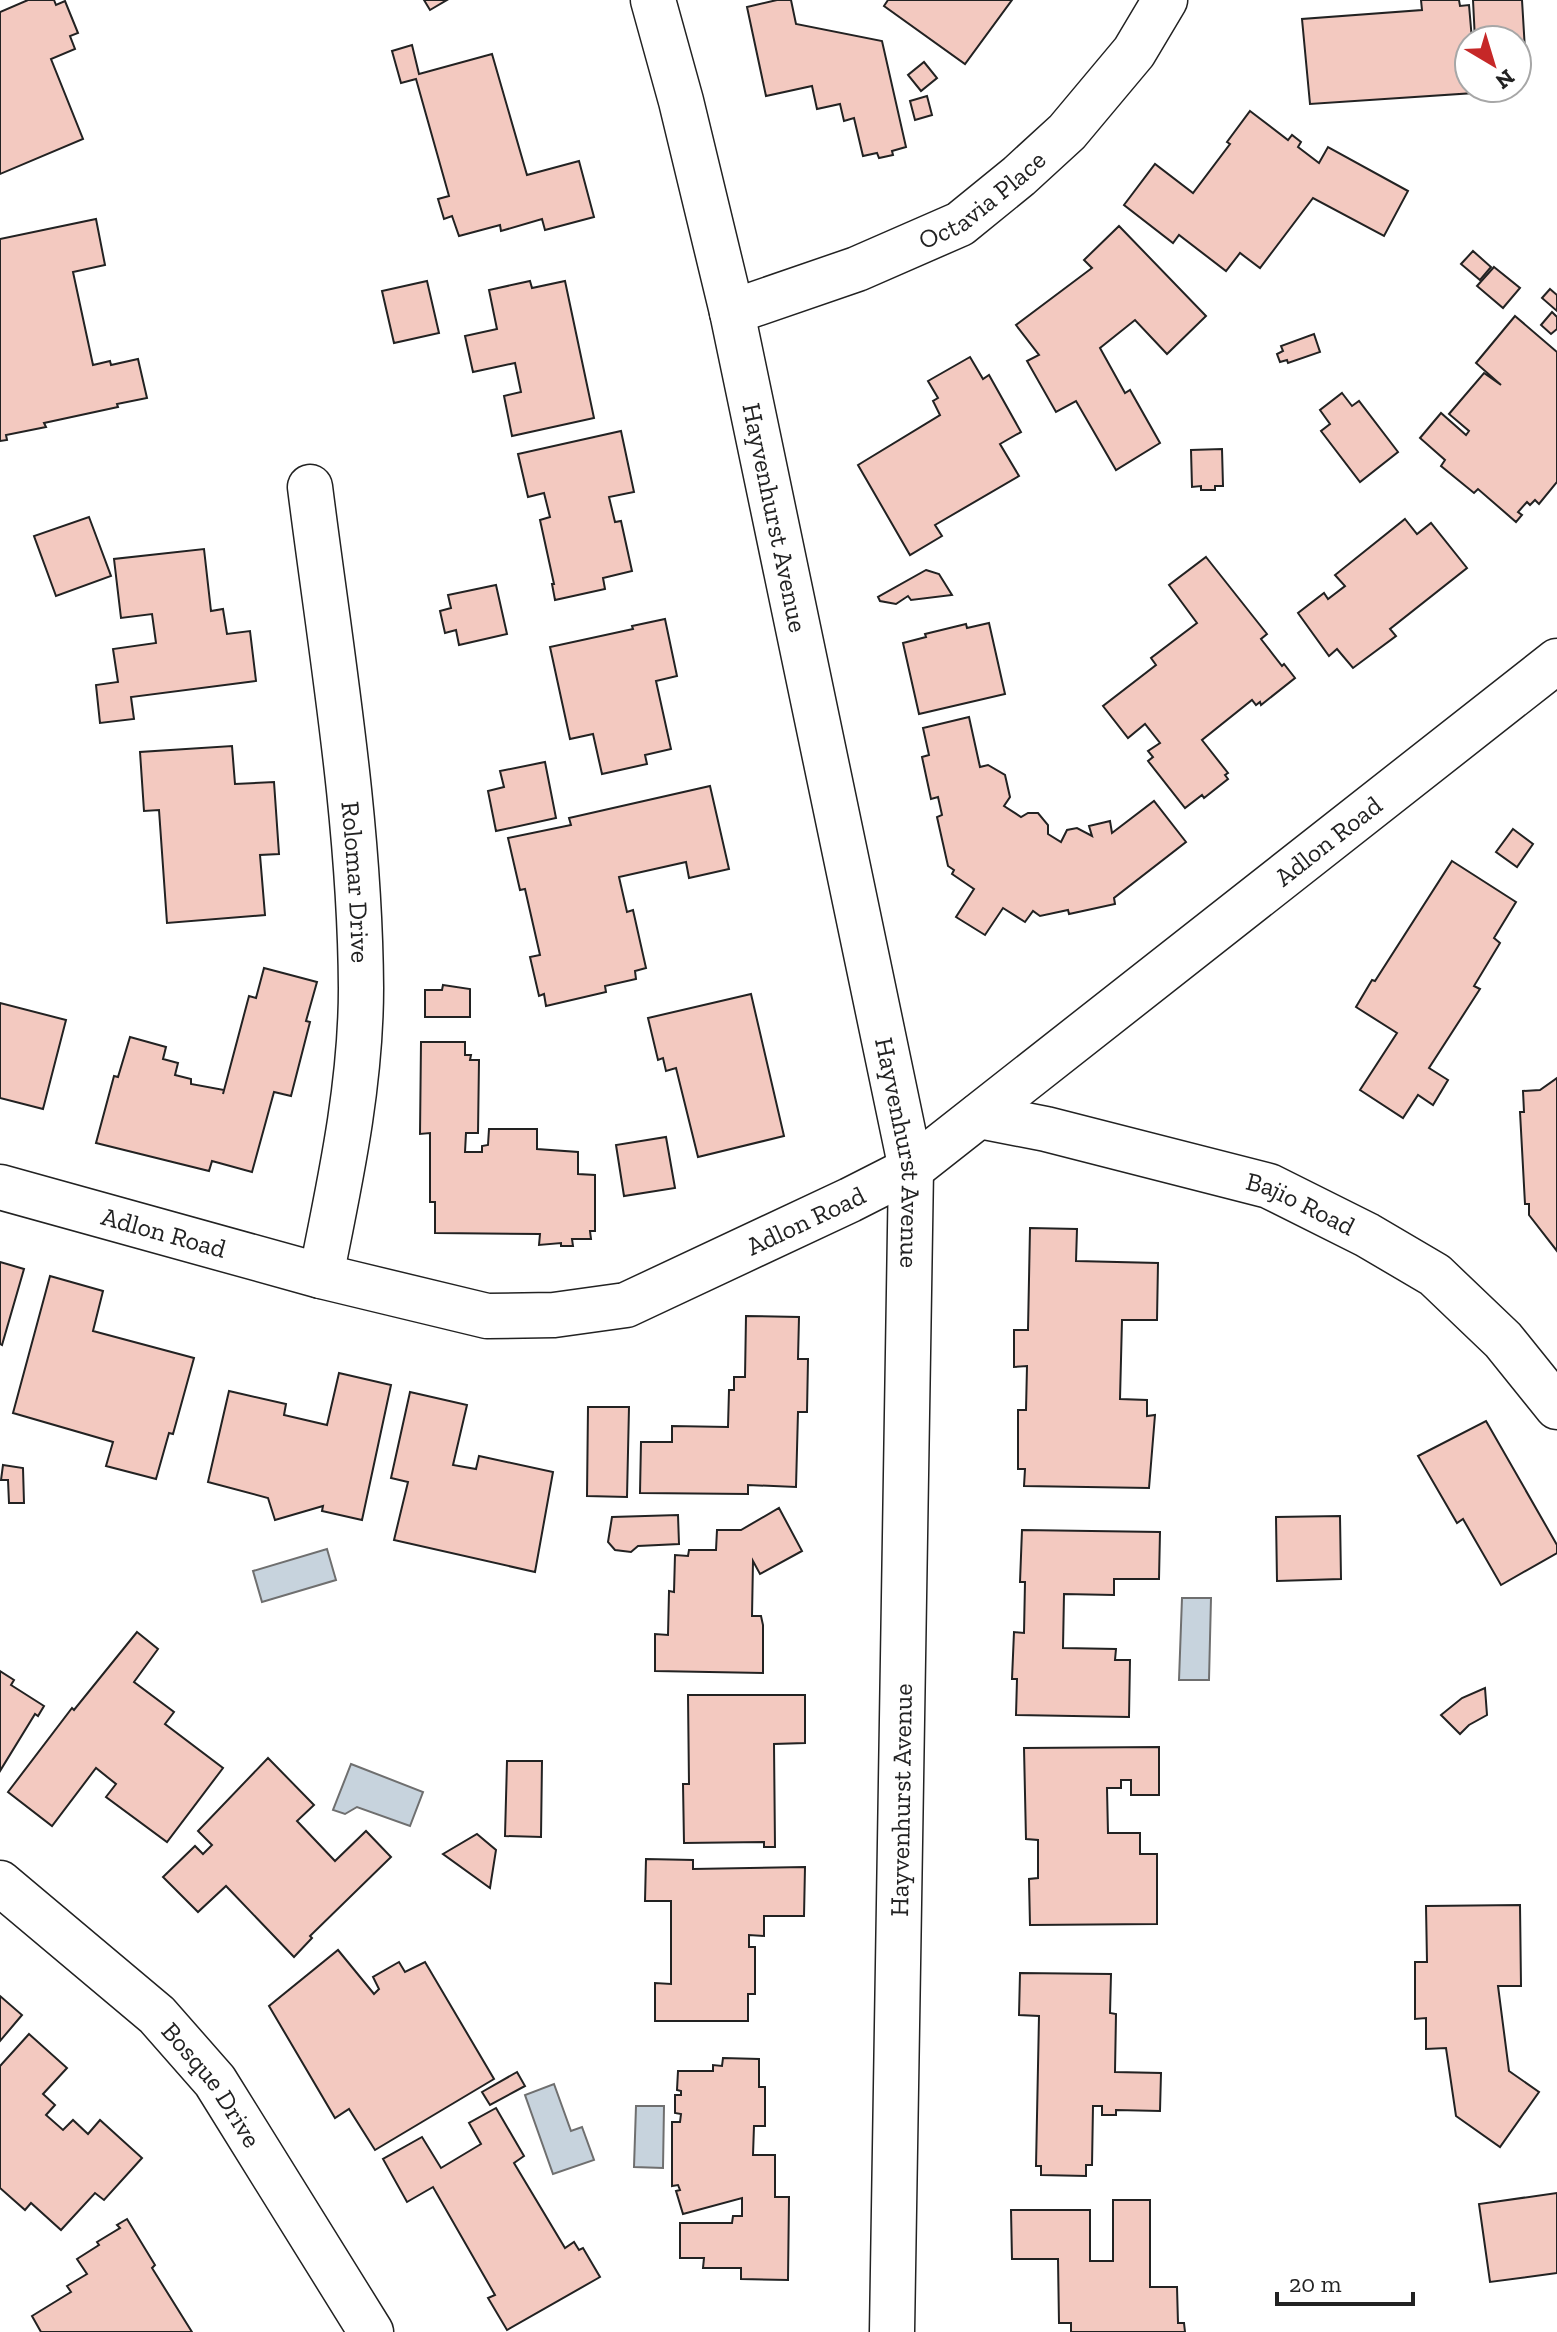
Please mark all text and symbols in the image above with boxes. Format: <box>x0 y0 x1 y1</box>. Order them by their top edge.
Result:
north arrow <box>1453 24 1533 104</box>
text: N <box>1490 64 1520 95</box>
street label: Octavia Place <box>914 144 1052 256</box>
street label: Hayvenhurst Avenue <box>735 400 814 635</box>
street label: Adlon Road <box>1268 789 1388 893</box>
street label: Rolomar Drive <box>334 800 377 963</box>
street label: Hayvenhurst Avenue <box>868 1035 927 1269</box>
street label: Bajio Road <box>1243 1165 1360 1242</box>
street label: Adlon Road <box>741 1179 871 1262</box>
street label: Adlon Road <box>98 1200 230 1265</box>
street label: Hayvenhurst Avenue <box>883 1683 919 1917</box>
street label: Bosque Drive <box>155 2015 268 2153</box>
scale bar <box>1277 2256 1413 2306</box>
text: 20 m <box>1289 2269 1342 2298</box>

